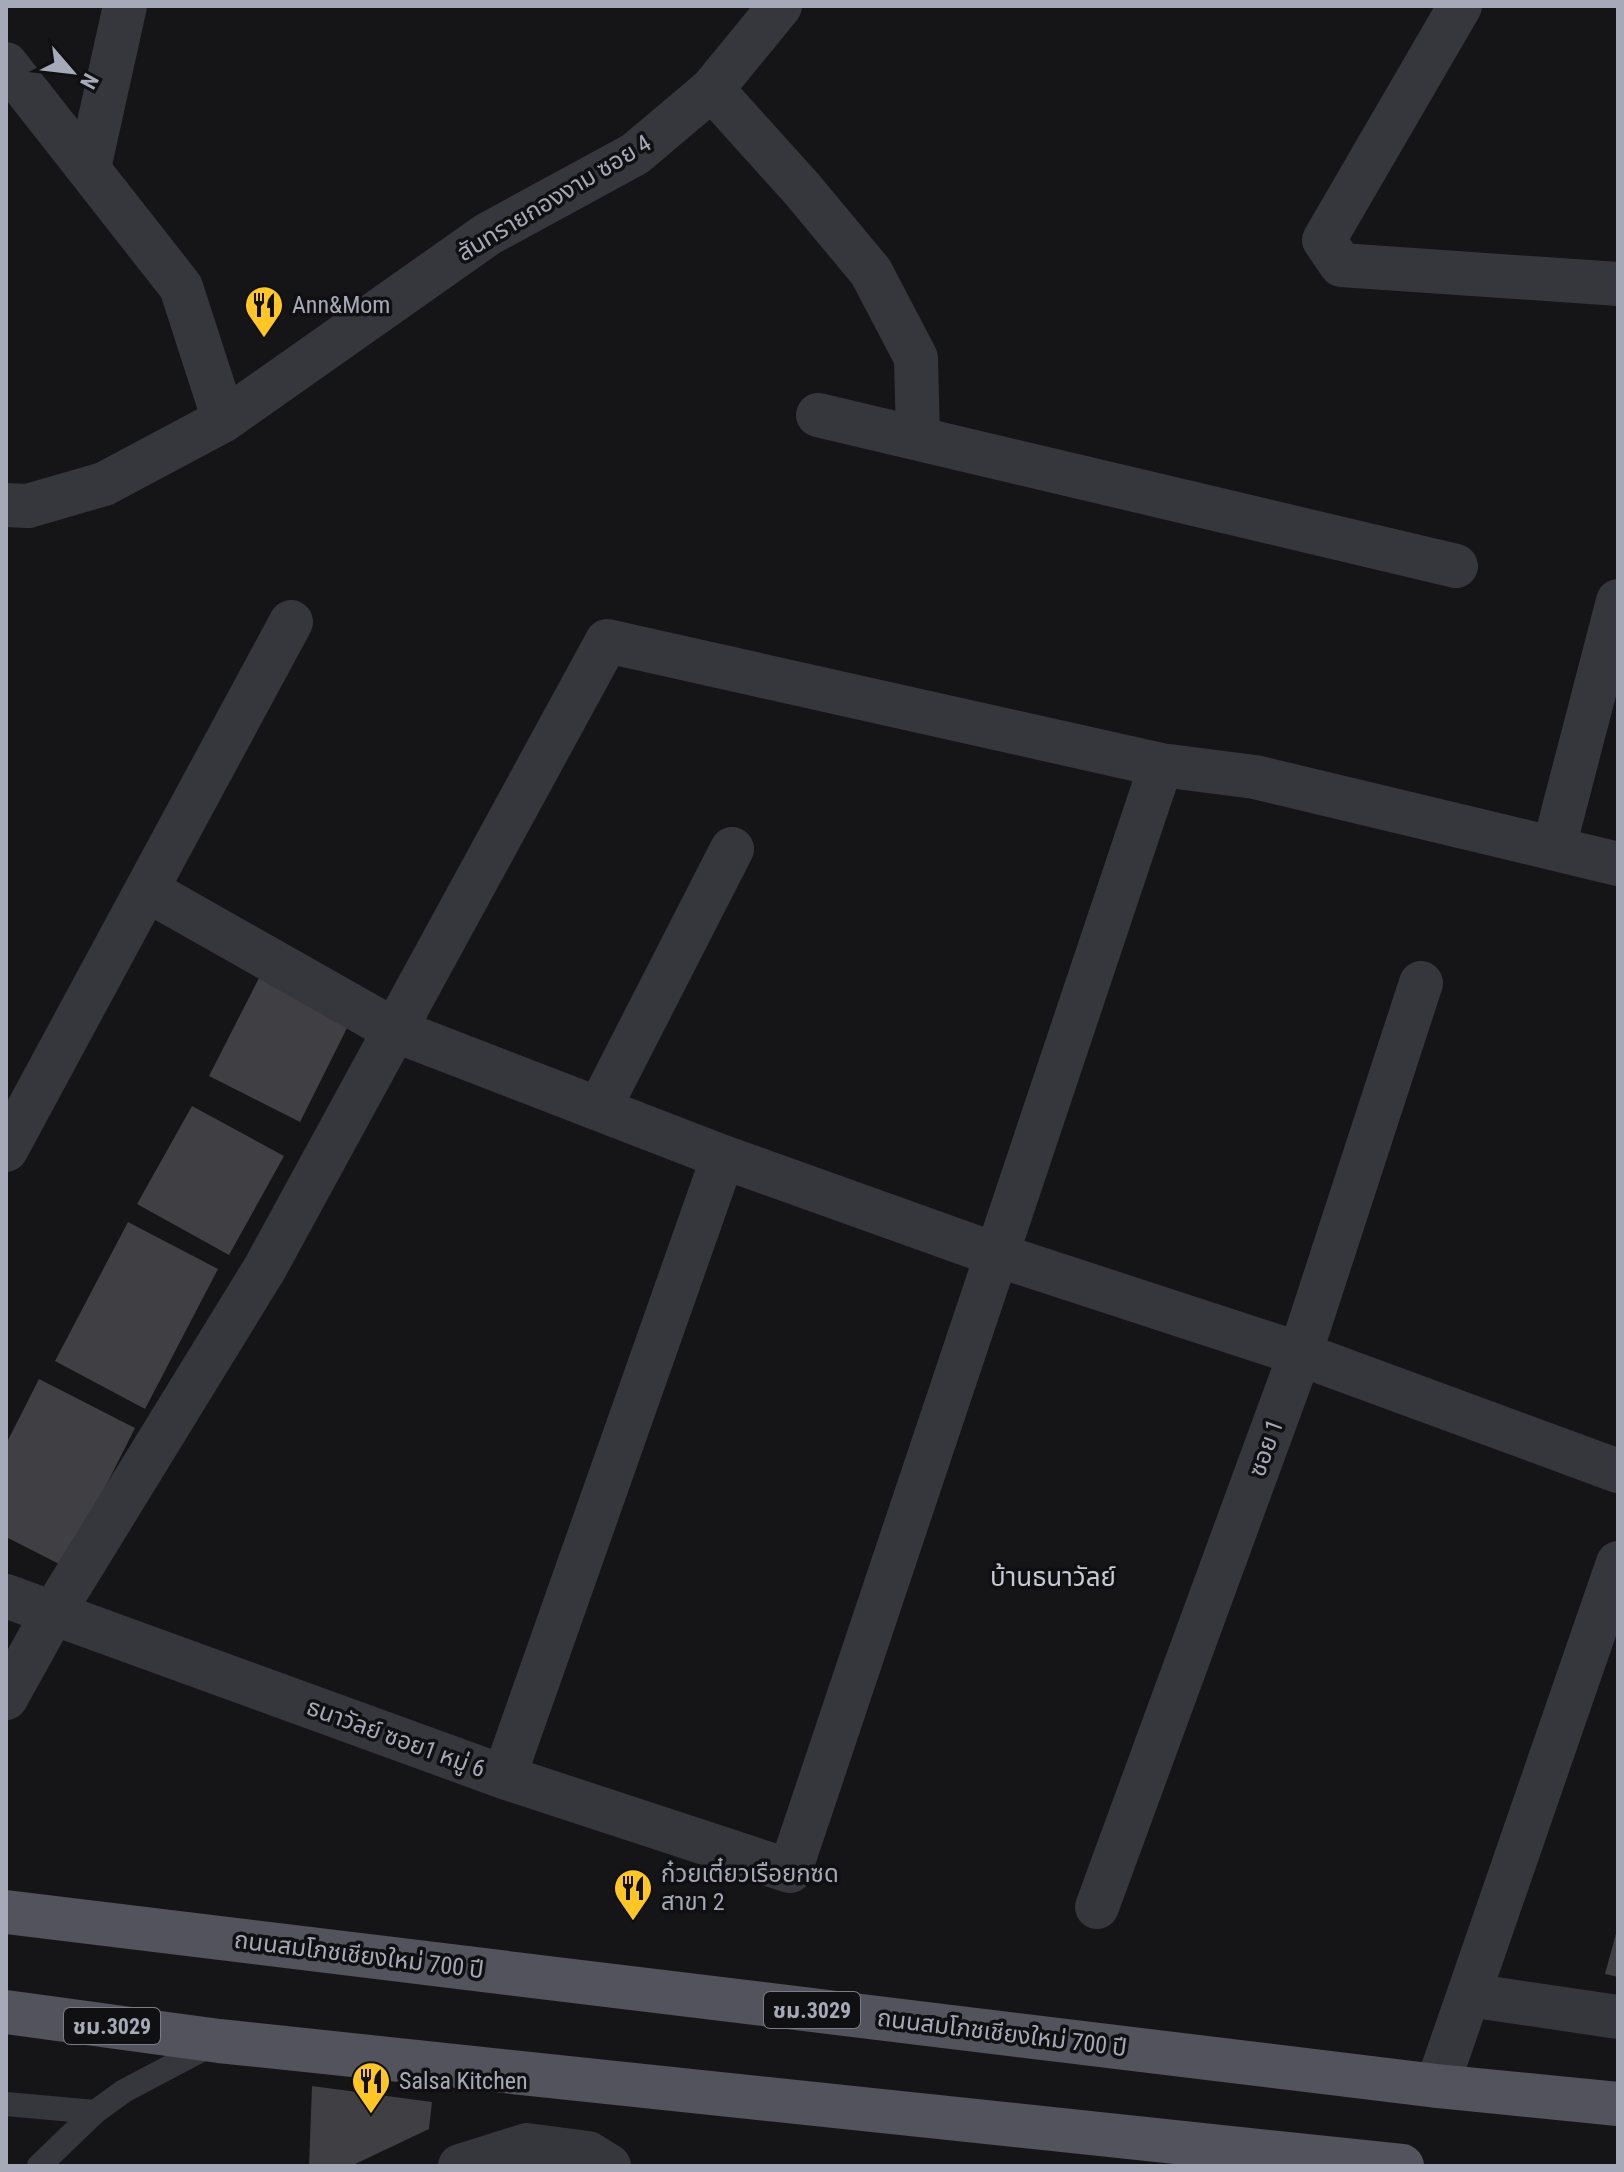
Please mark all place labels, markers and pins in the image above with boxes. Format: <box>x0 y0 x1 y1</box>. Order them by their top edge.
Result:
restaurant icon: Ann&Mom <box>243 284 285 339</box>
place label: Ann&Mom <box>292 291 390 319</box>
place label: ก๋วยเตี๋ยวเรือยกซด สาขา 2 <box>661 1857 839 1916</box>
restaurant icon: ก๋วยเตี๋ยวเรือยกซด สาขา 2 <box>612 1867 654 1922</box>
restaurant icon: Salsa Kitchen <box>350 2060 392 2115</box>
place label: Salsa Kitchen <box>399 2067 528 2095</box>

